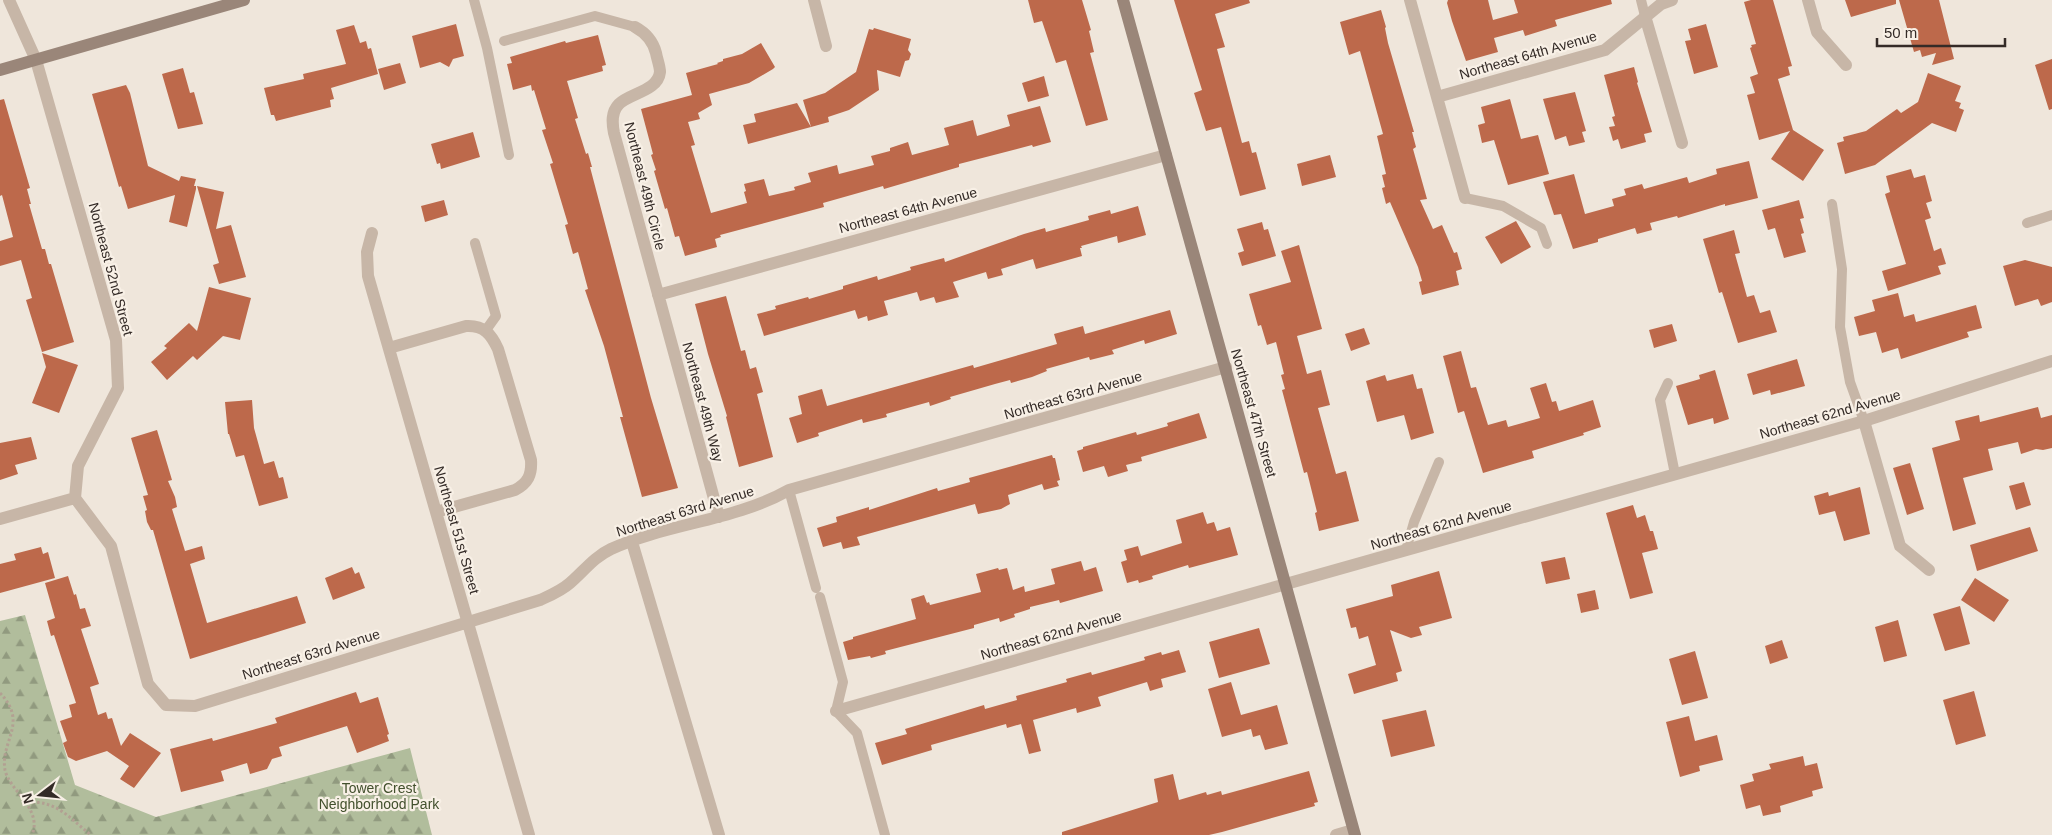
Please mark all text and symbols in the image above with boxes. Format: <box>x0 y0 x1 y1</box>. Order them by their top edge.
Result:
scale bar <box>1877 15 2004 47</box>
text: 50 m <box>1884 24 1917 41</box>
street label: Northeast 64th Avenue <box>1457 28 1599 82</box>
street label: Northeast 49th Circle <box>621 120 669 252</box>
street label: Northeast 64th Avenue <box>837 184 979 236</box>
street label: Northeast 52nd Street <box>86 201 136 337</box>
street label: Northeast 49th Way <box>679 340 727 464</box>
street label: Northeast 47th Street <box>1228 347 1280 479</box>
street label: Northeast 63rd Avenue <box>1002 368 1144 422</box>
street label: Northeast 62nd Avenue <box>1758 386 1903 442</box>
street label: Northeast 51st Street <box>431 464 483 596</box>
street label: Northeast 63rd Avenue <box>614 482 756 540</box>
street label: Northeast 62nd Avenue <box>1369 497 1514 553</box>
street label: Northeast 62nd Avenue <box>979 607 1124 663</box>
street label: Northeast 63rd Avenue <box>240 625 382 683</box>
north arrow <box>15 770 65 820</box>
park label: Tower Crest Neighborhood Park <box>319 780 440 812</box>
text: N <box>18 792 37 806</box>

